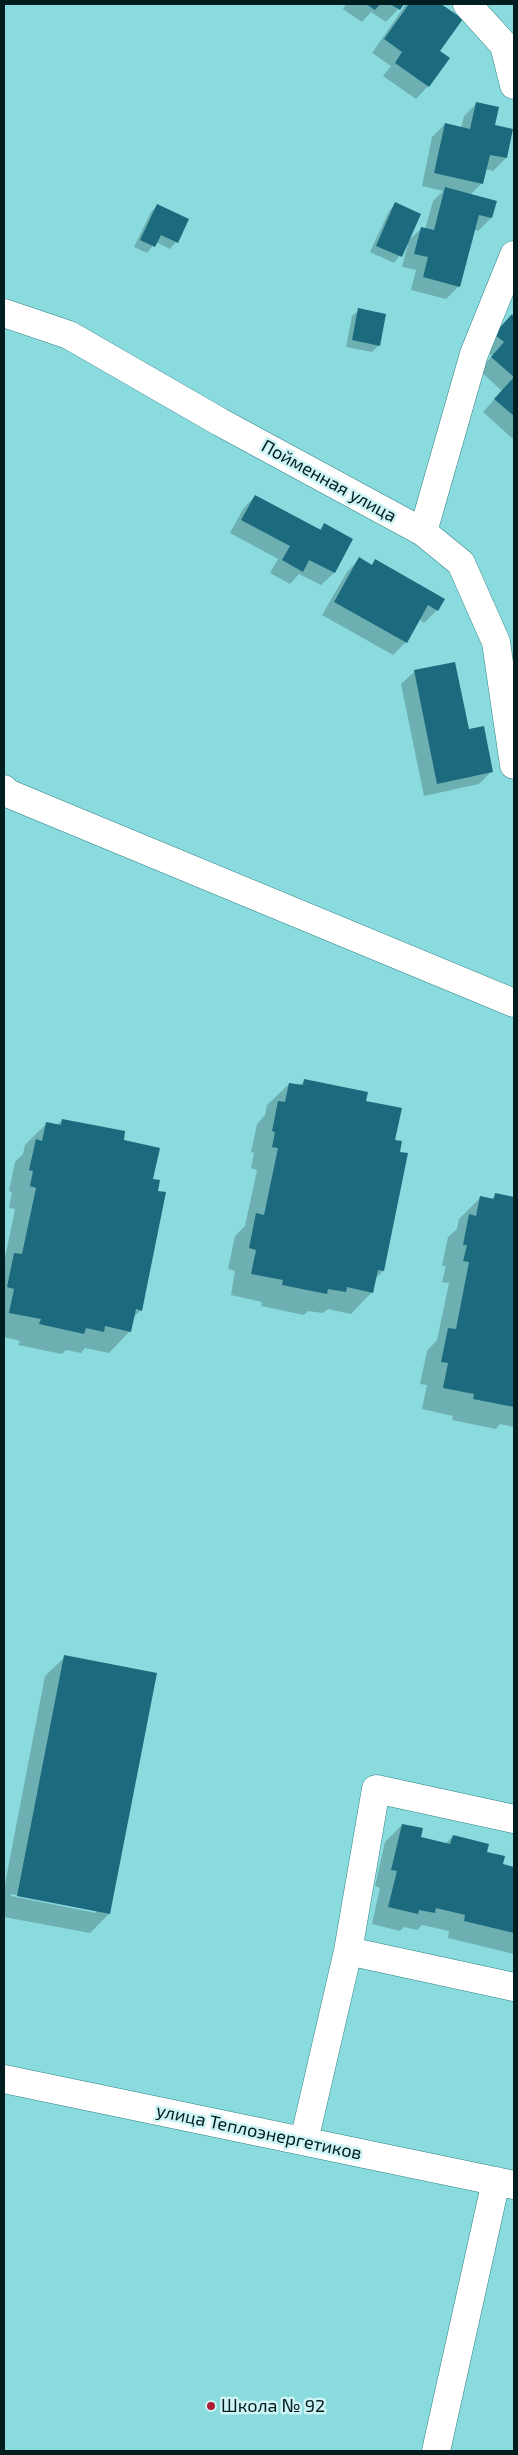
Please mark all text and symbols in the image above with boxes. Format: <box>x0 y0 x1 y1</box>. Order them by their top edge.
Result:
street label: Пойменная улица <box>258 435 400 527</box>
street label: улица Теплоэнергетиков <box>154 2100 364 2164</box>
place label: Школа № 92 <box>221 2395 325 2417</box>
marker: Школа № 92 <box>205 2400 217 2412</box>

